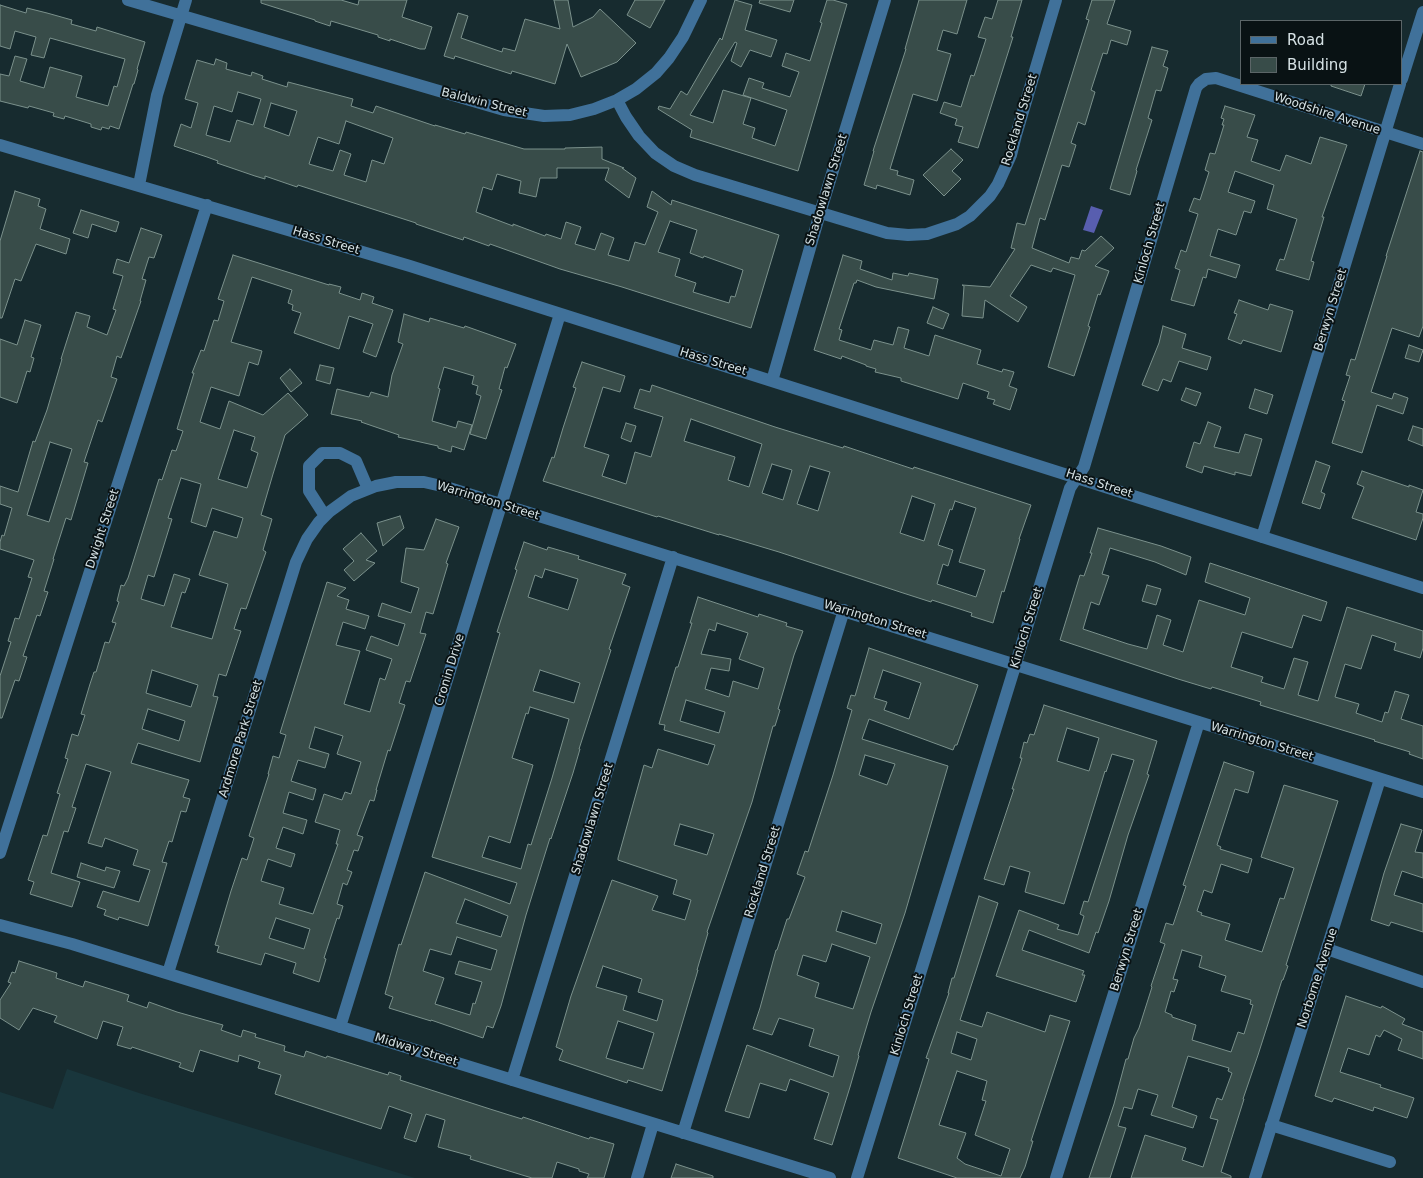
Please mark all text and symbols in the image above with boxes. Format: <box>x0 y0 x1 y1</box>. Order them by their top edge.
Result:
legend <box>1240 20 1403 85</box>
text: Road <box>1287 31 1325 49</box>
text: Building <box>1287 56 1348 74</box>
street label: Rockland Street <box>999 73 1041 167</box>
street label: Baldwin Street <box>440 85 528 121</box>
street label: Woodshire Avenue <box>1272 90 1382 138</box>
street label: Shadowlawn Street <box>803 133 851 247</box>
street label: Kinloch Street <box>1132 201 1168 285</box>
street label: Hass Street <box>291 224 361 258</box>
street label: Berwyn Street <box>1312 267 1350 353</box>
street label: Hass Street <box>678 345 748 379</box>
street label: Hass Street <box>1064 466 1134 502</box>
street label: Warrington Street <box>435 479 541 523</box>
street label: Dwight Street <box>83 487 123 571</box>
street label: Kinloch Street <box>1008 586 1046 670</box>
street label: Warrington Street <box>822 598 928 642</box>
street label: Cronin Drive <box>432 632 468 708</box>
street label: Ardmore Park Street <box>216 679 266 799</box>
street label: Warrington Street <box>1209 720 1315 764</box>
street label: Shadowlawn Street <box>569 762 617 876</box>
street label: Rockland Street <box>742 825 784 919</box>
street label: Berwyn Street <box>1108 907 1146 993</box>
street label: Norborne Avenue <box>1295 926 1341 1030</box>
street label: Kinloch Street <box>888 973 926 1057</box>
street label: Midway Street <box>373 1031 459 1069</box>

